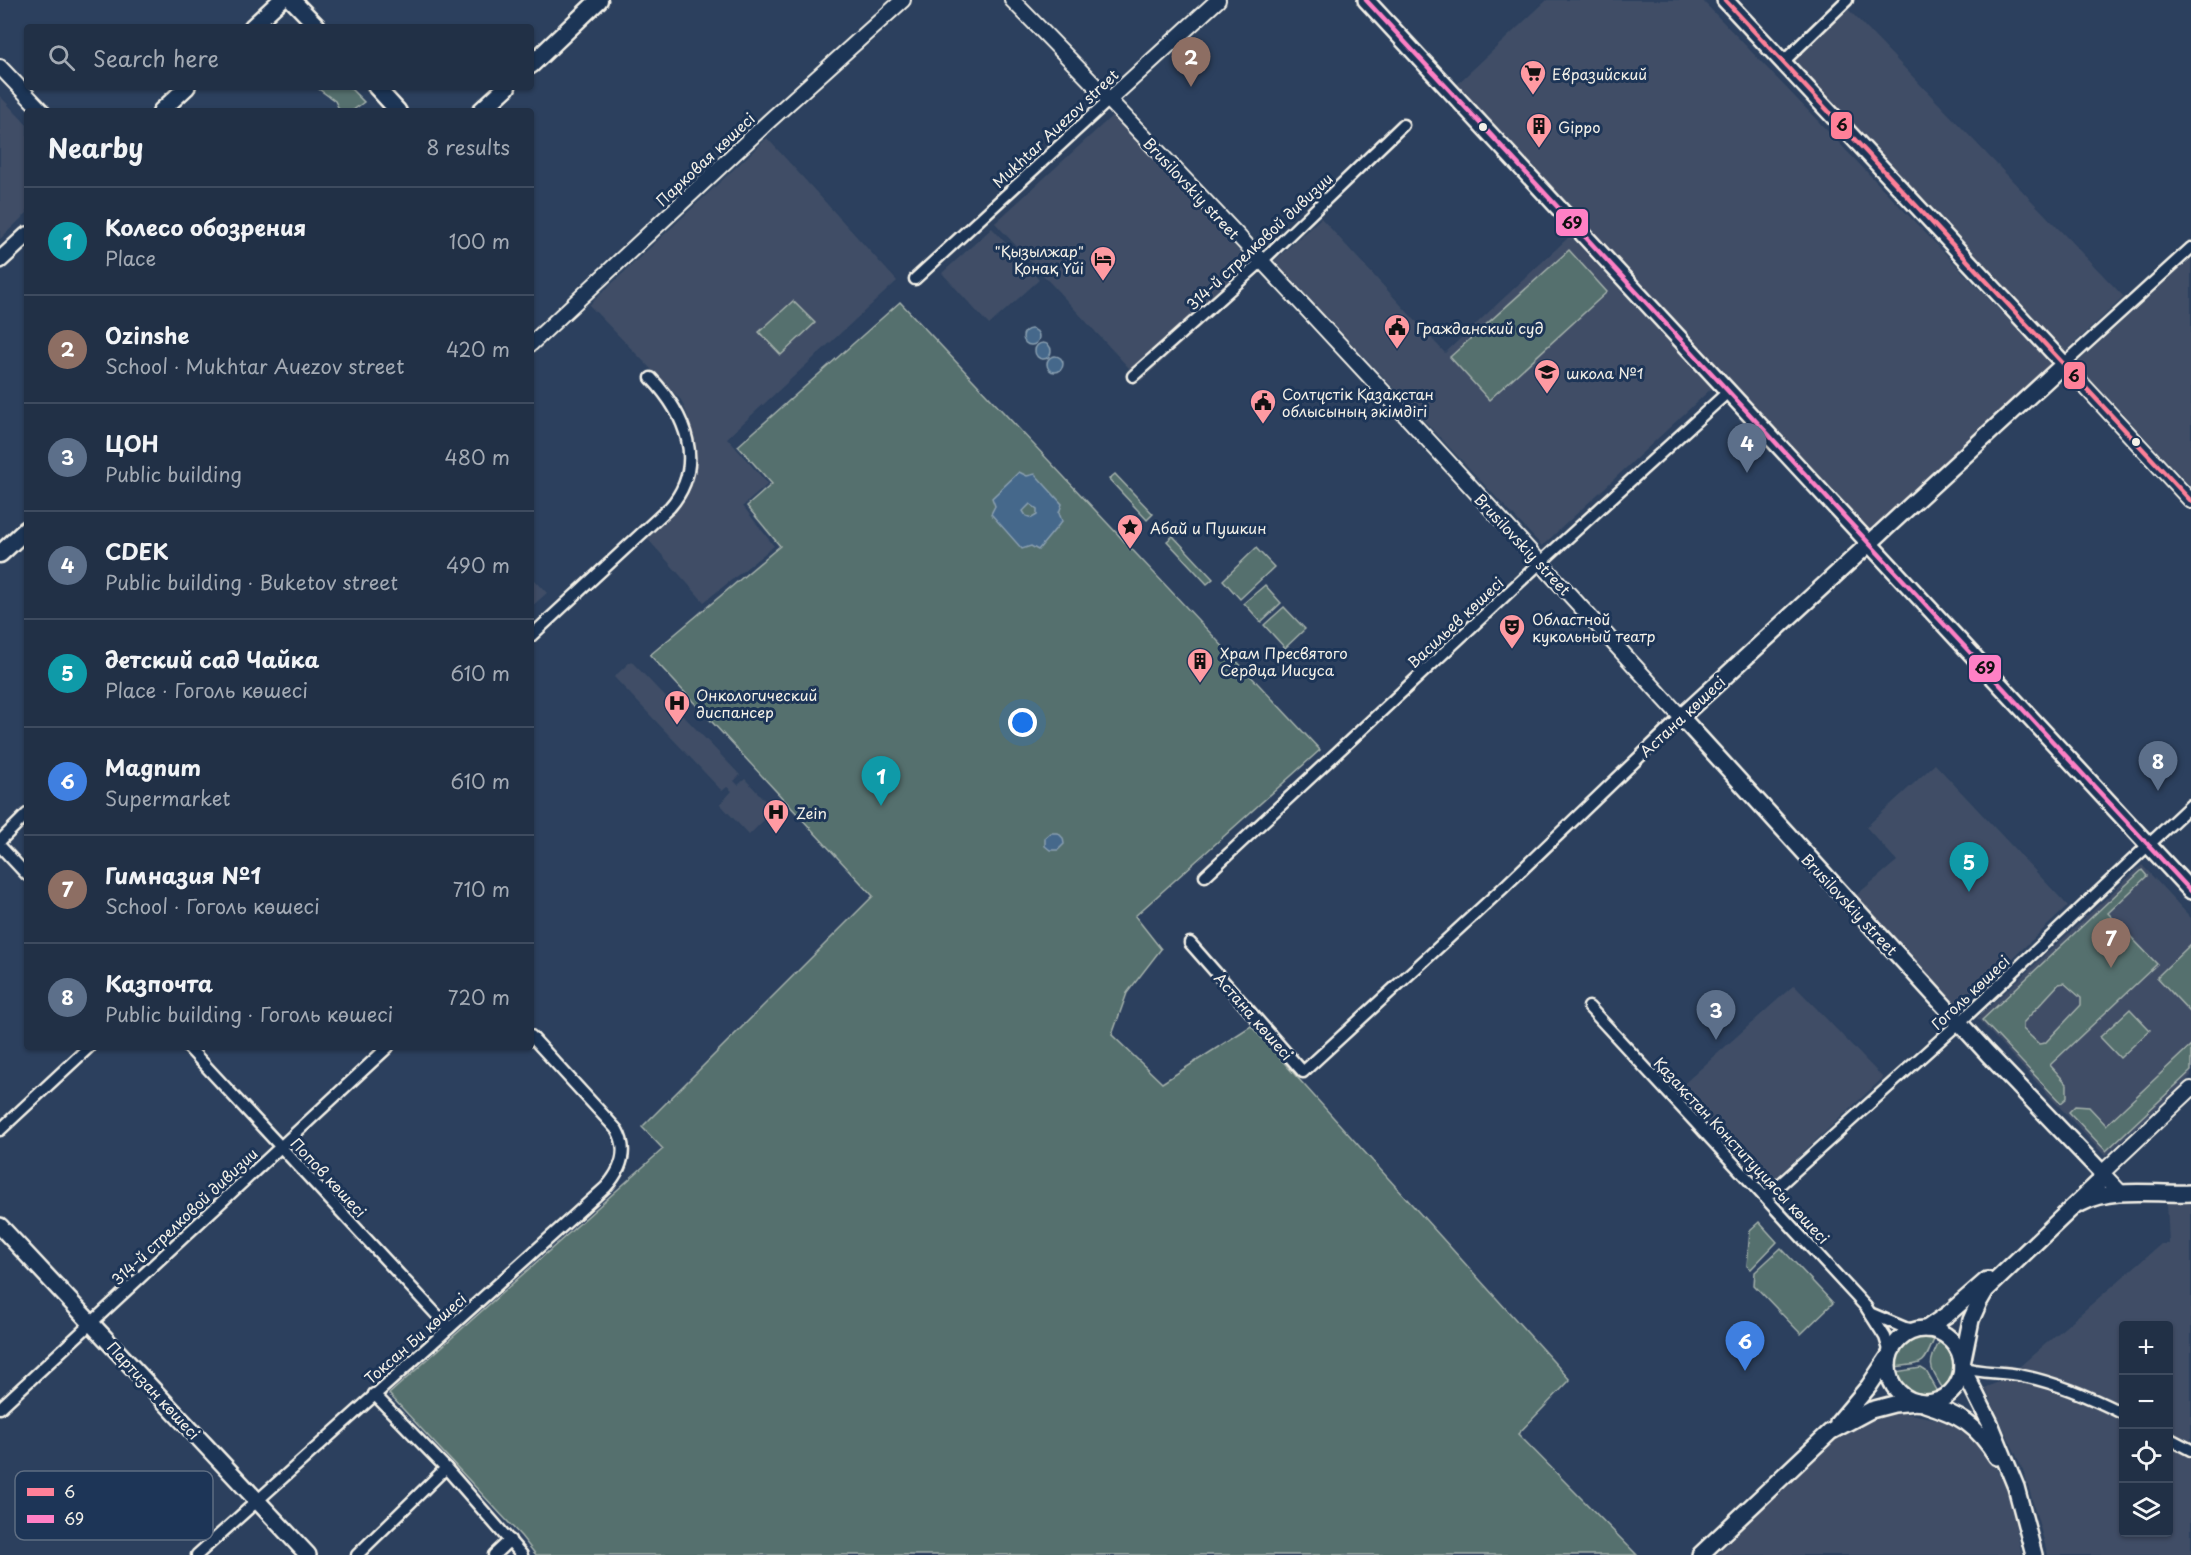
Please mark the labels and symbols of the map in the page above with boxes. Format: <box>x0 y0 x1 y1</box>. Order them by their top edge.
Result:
pin: 2 <box>1172 38 1210 87</box>
supermarket icon: Евразийский <box>1518 58 1548 96</box>
place label: Евразийский <box>1552 62 1647 85</box>
street label: Mukhtar Auezov street <box>987 63 1123 193</box>
street label: Парковая көшесі <box>650 107 760 211</box>
building icon: Gippo <box>1524 111 1554 149</box>
line badge: 6 <box>1830 111 1853 140</box>
text: 6 <box>1836 112 1848 136</box>
place label: Gippo <box>1558 115 1600 138</box>
unlabelled marker <box>1477 121 1489 133</box>
street label: Brusilovskiy street <box>1138 132 1246 244</box>
street label: 314-й стрелковой дивизии <box>1181 167 1337 315</box>
line badge: 69 <box>1555 208 1589 237</box>
text: 69 <box>1562 210 1582 234</box>
place label: "Қызылжар" Қонақ Үйі <box>995 239 1084 279</box>
hotel icon: "Қызылжар" Қонақ Үйі <box>1088 244 1118 282</box>
public building icon: Гражданский суд <box>1382 312 1412 350</box>
place label: Гражданский суд <box>1416 316 1544 339</box>
school or university icon: школа №1 <box>1532 357 1562 395</box>
place label: школа №1 <box>1566 361 1644 384</box>
line badge: 6 <box>2063 361 2086 390</box>
text: 6 <box>2068 363 2080 387</box>
place label: Солтүстік Қазақстан облысының әкімдігі <box>1282 382 1434 422</box>
public building icon: Солтүстік Қазақстан облысының әкімдігі <box>1248 387 1278 425</box>
pin: 4 <box>1728 424 1766 473</box>
unlabelled marker <box>2130 436 2142 448</box>
street label: Brusilovskiy street <box>1469 488 1577 600</box>
place icon: Абай и Пушкин <box>1115 512 1145 550</box>
place label: Абай и Пушкин <box>1150 516 1267 539</box>
street label: Васильев көшесі <box>1402 571 1508 673</box>
place label: Областной кукольный театр <box>1532 607 1656 647</box>
theatre icon: Областной кукольный театр <box>1497 612 1527 650</box>
place label: Храм Пресвятого Сердца Иисуса <box>1220 641 1348 681</box>
building icon: Храм Пресвятого Сердца Иисуса <box>1185 646 1215 684</box>
line badge: 69 <box>1968 654 2002 683</box>
text: 69 <box>1975 655 1995 679</box>
street label: Астана көшесі <box>1634 670 1730 762</box>
place label: Онкологический диспансер <box>696 683 817 723</box>
hospital icon: Онкологический диспансер <box>662 688 692 726</box>
your location <box>1008 708 1037 737</box>
pin: 8 <box>2138 742 2178 791</box>
pin: 1 <box>862 756 900 806</box>
hospital icon: Zein <box>761 797 791 835</box>
place label: Zein <box>796 801 827 824</box>
pin: 5 <box>1950 842 1988 892</box>
street label: Brusilovskiy street <box>1796 848 1904 960</box>
pin: 7 <box>2092 918 2130 968</box>
street label: Гоголь көшесі <box>1926 949 2014 1035</box>
street label: Астана көшесі <box>1209 967 1299 1065</box>
pin: 3 <box>1696 990 1736 1040</box>
street label: Қазақстан Конституциясы көшесі <box>1649 1051 1835 1249</box>
street label: Попов көшесі <box>286 1132 372 1222</box>
street label: 314-й стрелковой дивизии <box>106 1142 262 1290</box>
street label: Токсан Би көшесі <box>359 1287 471 1389</box>
pin: 6 <box>1726 1322 1764 1371</box>
street label: Партизан көшесі <box>102 1336 206 1444</box>
legend <box>15 1471 213 1540</box>
text: 6 <box>64 1479 75 1503</box>
text: 69 <box>64 1506 84 1530</box>

